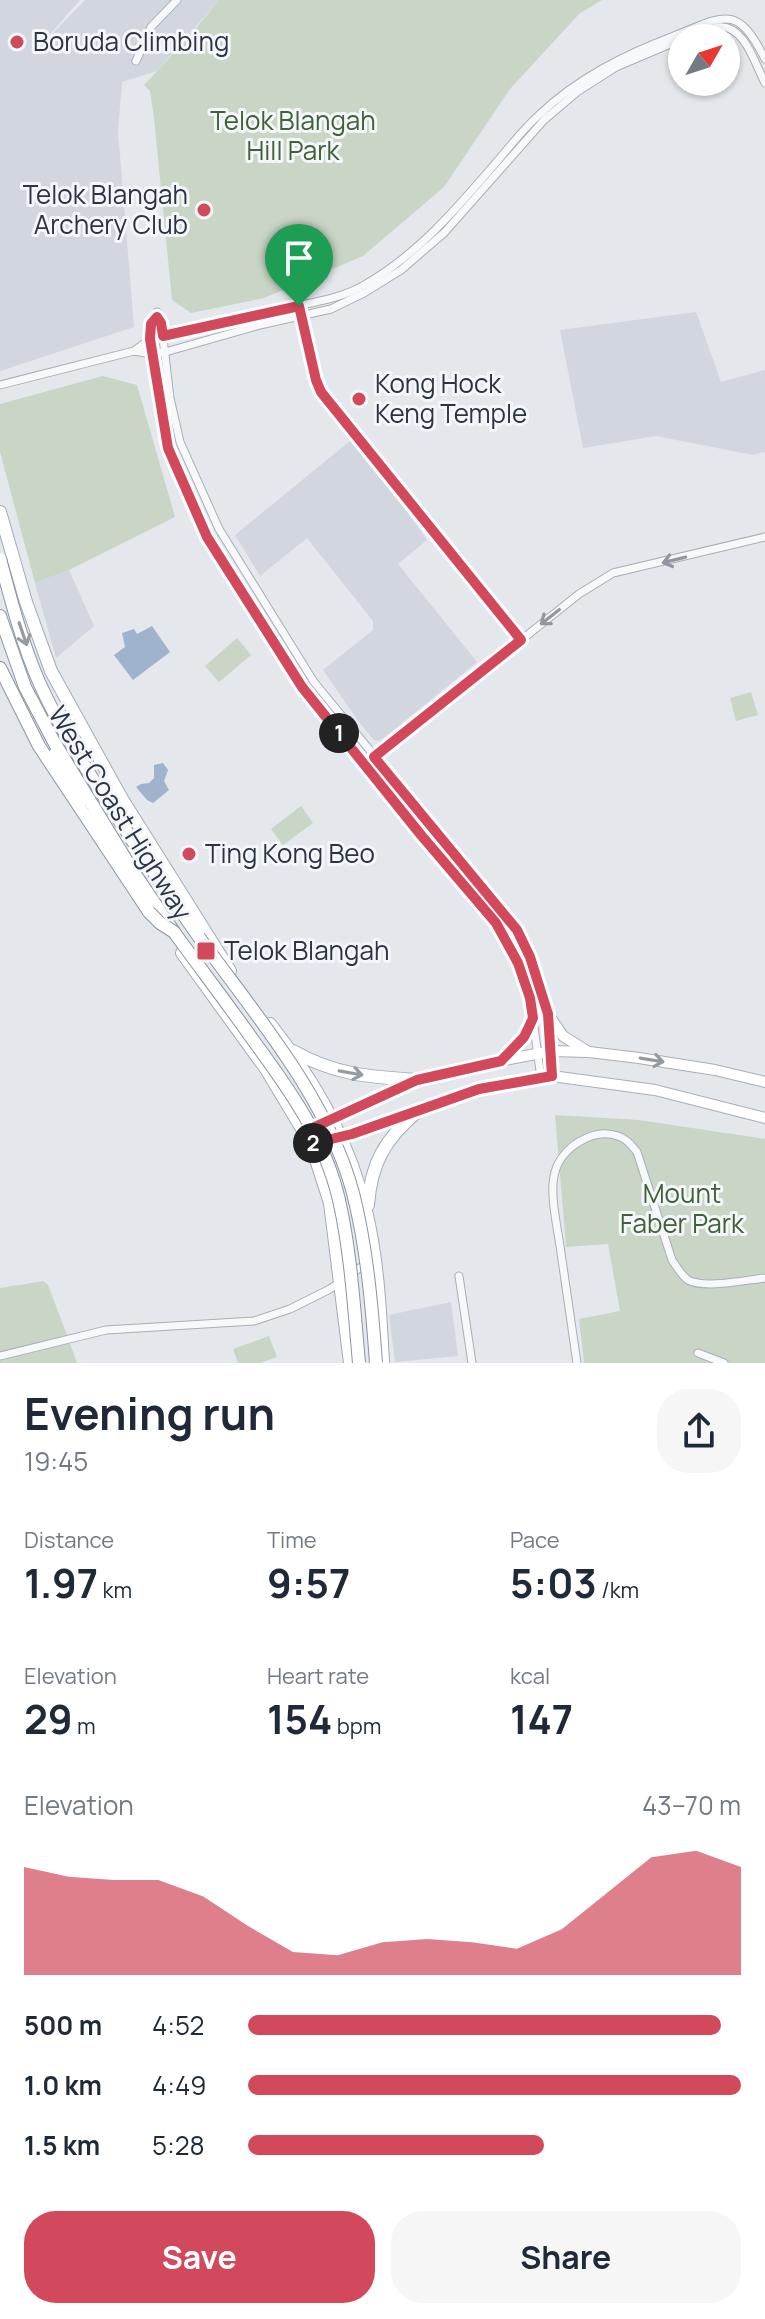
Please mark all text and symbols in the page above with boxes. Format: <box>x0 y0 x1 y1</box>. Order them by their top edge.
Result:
place label: Boruda Climbing <box>33 23 229 59</box>
north arrow <box>668 24 740 96</box>
map controls <box>668 24 740 96</box>
marker: Boruda Climbing <box>8 33 26 51</box>
park label: Telok Blangah Hill Park <box>210 102 376 168</box>
place label: Telok Blangah Archery Club <box>23 176 188 242</box>
marker: Telok Blangah Archery Club <box>195 201 213 219</box>
pin <box>265 224 333 306</box>
icon: arrive <box>277 236 321 280</box>
place label: Kong Hock Keng Temple <box>375 365 527 431</box>
marker: Kong Hock Keng Temple <box>350 390 368 408</box>
one-way arrow <box>661 553 687 568</box>
one-way arrow <box>540 608 561 626</box>
one-way arrow <box>16 621 31 646</box>
street label: West Coast Highway <box>40 699 201 927</box>
pin: 1 <box>319 713 359 753</box>
text: 1 <box>334 718 344 748</box>
place label: Ting Kong Beo <box>205 835 375 871</box>
marker: Ting Kong Beo <box>180 845 198 863</box>
place label: Telok Blangah <box>224 932 389 968</box>
marker: Telok Blangah <box>195 940 217 962</box>
one-way arrow <box>639 1053 664 1068</box>
one-way arrow <box>338 1067 363 1082</box>
pin: 2 <box>293 1123 333 1163</box>
text: 2 <box>306 1128 320 1158</box>
park label: Mount Faber Park <box>620 1175 745 1241</box>
text: Evening run <box>24 1383 275 1443</box>
button: share <box>657 1389 741 1473</box>
text: 19:45 <box>24 1443 88 1479</box>
text: Distance <box>24 1525 114 1555</box>
text: Time <box>267 1525 317 1555</box>
text: Pace <box>510 1525 560 1555</box>
text: 1.97 <box>24 1555 98 1610</box>
text: 9:57 <box>267 1555 350 1610</box>
text: 5:03 <box>510 1555 597 1610</box>
text: km <box>98 1575 132 1605</box>
text: /km <box>597 1575 639 1605</box>
text: Elevation <box>24 1661 117 1691</box>
text: Heart rate <box>267 1661 369 1691</box>
text: kcal <box>510 1661 550 1691</box>
text: 29 <box>24 1691 73 1746</box>
text: 154 <box>267 1691 332 1746</box>
text: 147 <box>510 1691 573 1746</box>
text: m <box>73 1711 96 1741</box>
text: bpm <box>332 1711 381 1741</box>
text: Elevation <box>24 1787 134 1823</box>
text: 43–70 m <box>642 1787 741 1823</box>
text: 500 m <box>24 2007 102 2043</box>
text: 4:52 <box>152 2007 204 2043</box>
text: 1.0 km <box>24 2067 102 2103</box>
text: 4:49 <box>152 2067 206 2103</box>
text: 1.5 km <box>24 2127 100 2163</box>
text: 5:28 <box>152 2127 205 2163</box>
button: Save <box>24 2211 375 2303</box>
button: Share <box>391 2211 741 2303</box>

